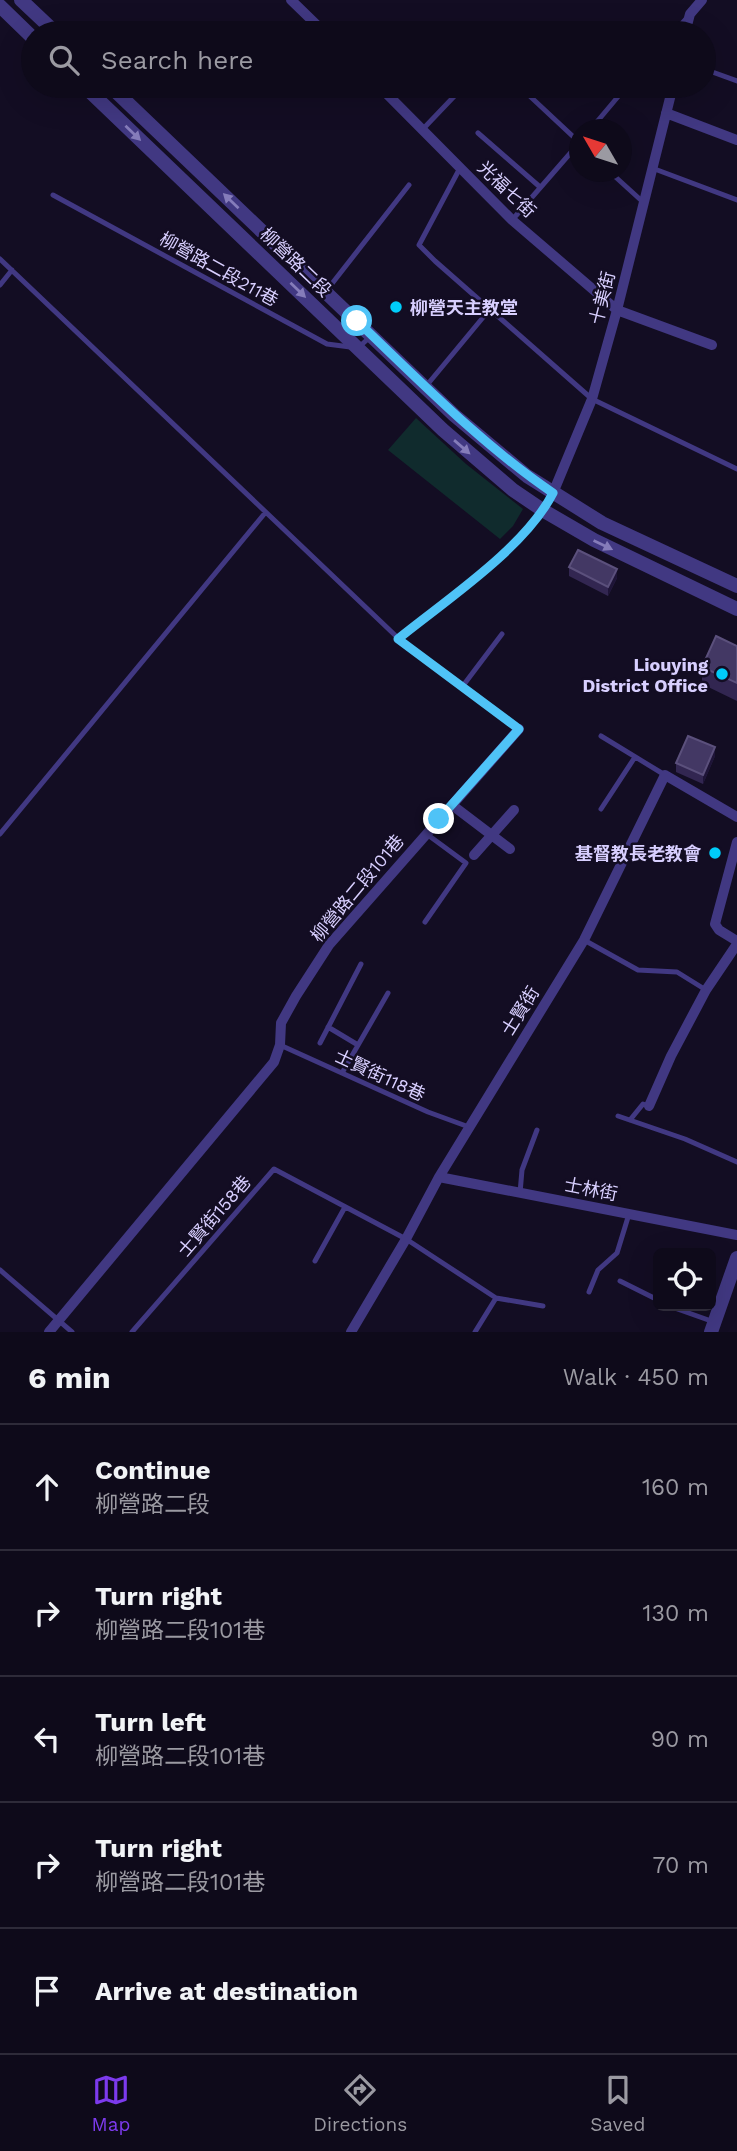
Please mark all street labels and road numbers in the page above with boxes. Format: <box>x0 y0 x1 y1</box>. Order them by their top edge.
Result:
street label: 光福七街 <box>474 156 540 222</box>
street label: 柳營路二段 <box>256 223 336 301</box>
street label: 柳營路二段211巷 <box>156 228 282 310</box>
street label: 十美街 <box>585 269 619 327</box>
street label: 柳營路二段101巷 <box>306 830 408 946</box>
street label: 士賢街 <box>497 983 543 1039</box>
street label: 士賢街118巷 <box>332 1045 428 1105</box>
street label: 士賢街158巷 <box>173 1171 255 1261</box>
street label: 士林街 <box>562 1174 620 1204</box>

